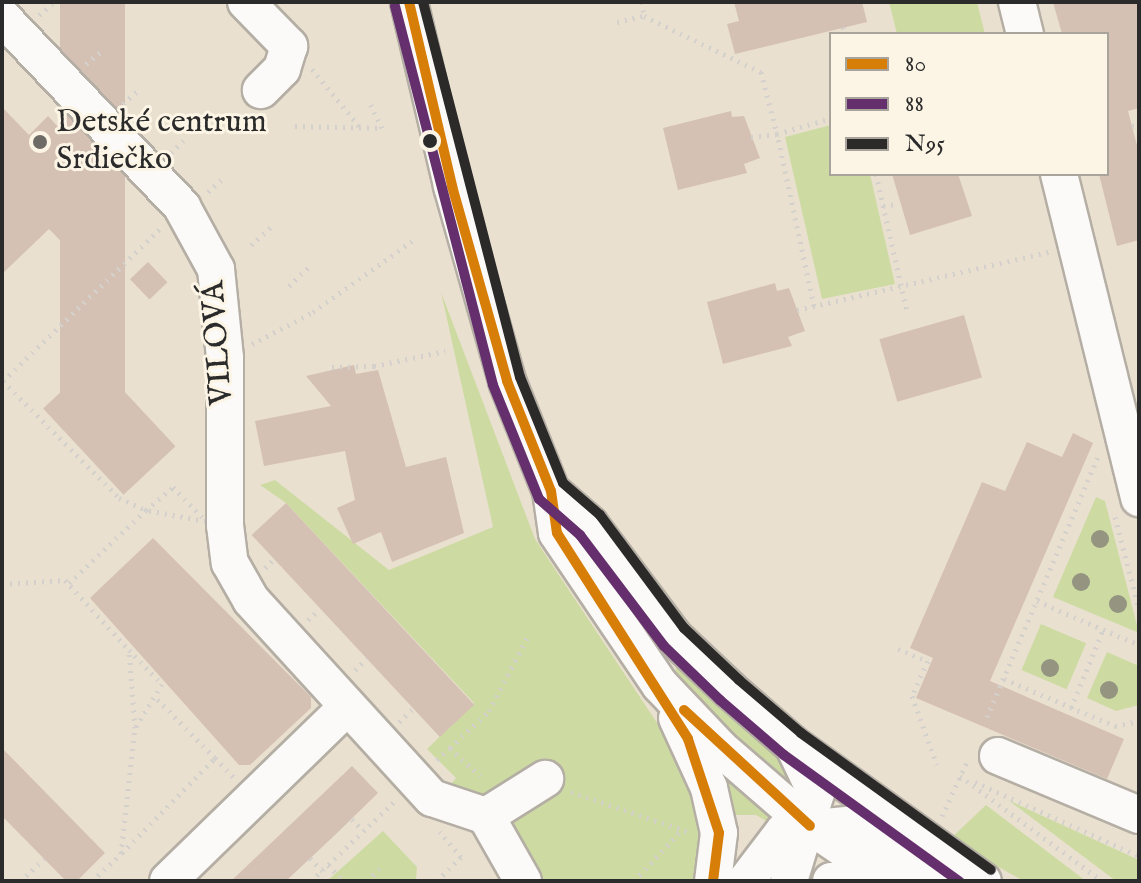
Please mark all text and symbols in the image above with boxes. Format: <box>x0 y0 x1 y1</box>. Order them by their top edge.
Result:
legend <box>829 32 1109 176</box>
text: 80 <box>905 49 926 80</box>
text: 88 <box>905 89 924 120</box>
place label: Detské centrum Srdiečko <box>56 105 267 180</box>
text: N95 <box>905 129 945 160</box>
marker: Detské centrum Srdiečko <box>31 133 49 151</box>
unlabelled marker <box>422 133 438 149</box>
street label: VILOVÁ <box>195 279 243 407</box>

